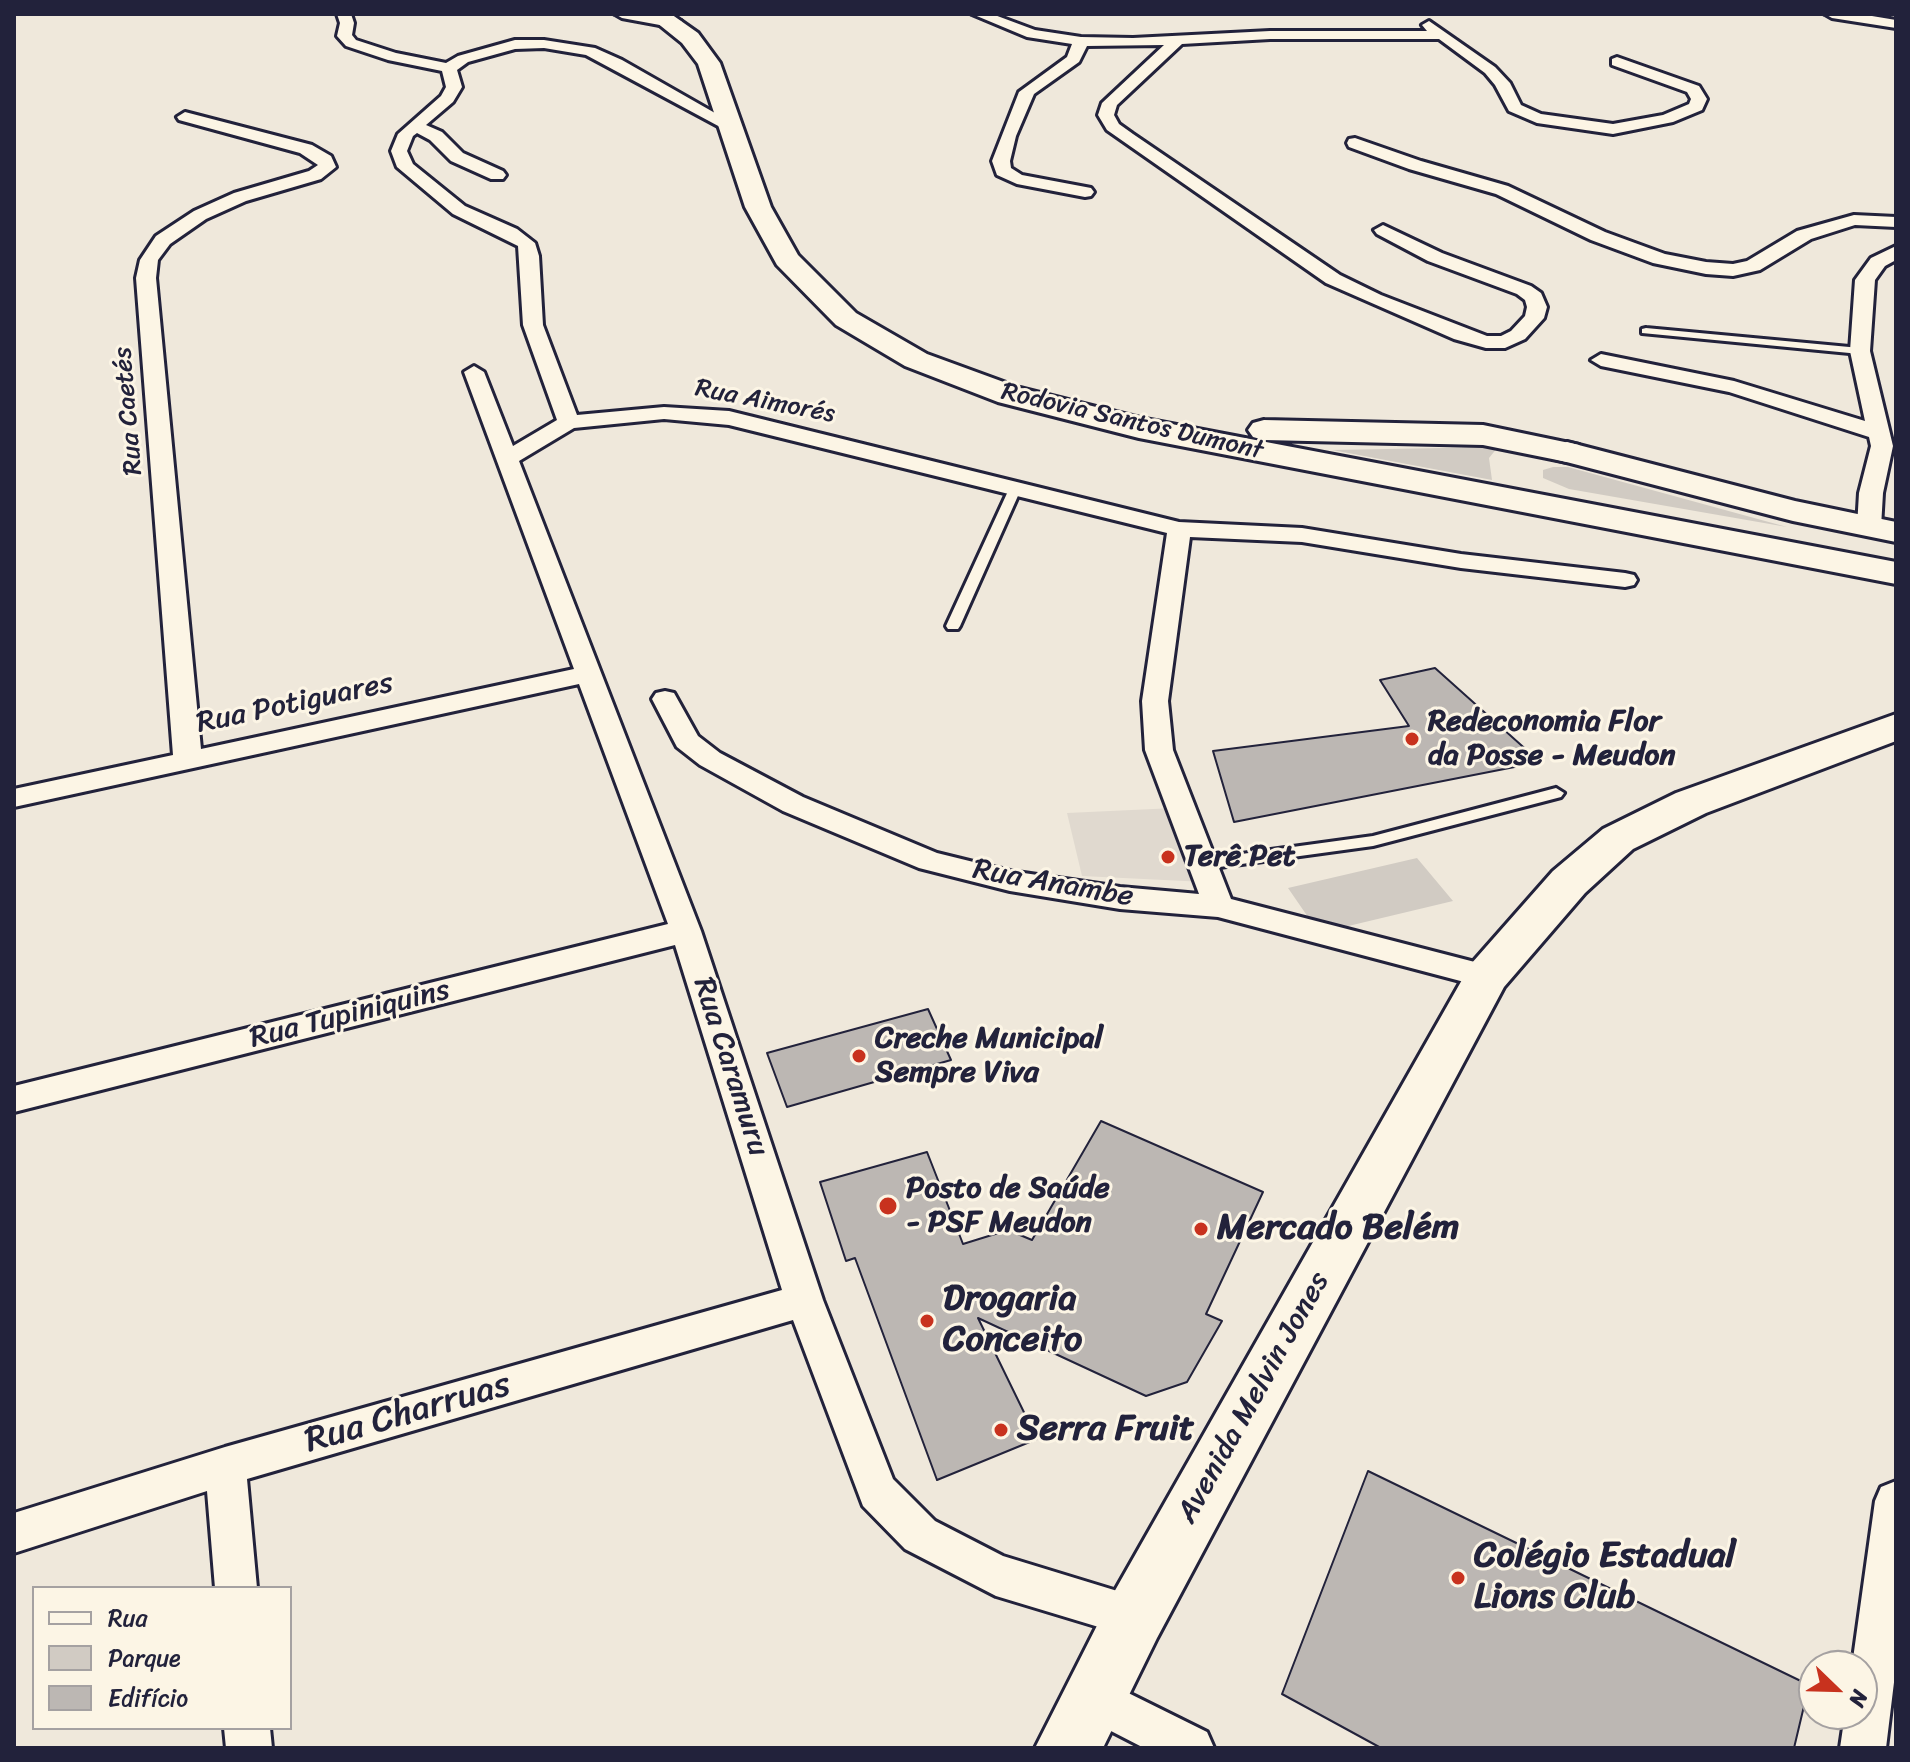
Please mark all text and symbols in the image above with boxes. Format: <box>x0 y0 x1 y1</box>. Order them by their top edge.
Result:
street label: Rua Caetés <box>108 345 150 477</box>
street label: Rua Aimorés <box>693 373 837 431</box>
street label: Rodovia Santos Dumont <box>998 377 1266 467</box>
street label: Rua Potiguares <box>194 666 396 742</box>
place label: Redeconomia Flor da Posse - Meudon <box>1428 704 1675 774</box>
marker: Redeconomia Flor da Posse - Meudon <box>1403 730 1421 748</box>
place label: Terê Pet <box>1184 839 1296 875</box>
marker: Terê Pet <box>1159 848 1177 866</box>
street label: Rua Anambe <box>970 852 1136 916</box>
street label: Rua Tupiniquins <box>246 973 454 1057</box>
street label: Rua Caramuru <box>684 973 776 1161</box>
place label: Creche Municipal Sempre Viva <box>875 1021 1103 1092</box>
marker: Creche Municipal Sempre Viva <box>850 1047 868 1065</box>
place label: Posto de Saúde - PSF Meudon <box>906 1171 1110 1242</box>
marker: Posto de Saúde - PSF Meudon <box>877 1195 899 1217</box>
place label: Mercado Belém <box>1217 1207 1459 1251</box>
marker: Mercado Belém <box>1192 1220 1210 1238</box>
street label: Avenida Melvin Jones <box>1170 1266 1338 1530</box>
place label: Drogaria Conceito <box>943 1278 1082 1363</box>
marker: Drogaria Conceito <box>918 1312 936 1330</box>
street label: Rua Charruas <box>300 1364 516 1464</box>
place label: Serra Fruit <box>1017 1408 1194 1452</box>
marker: Serra Fruit <box>992 1421 1010 1439</box>
place label: Colégio Estadual Lions Club <box>1474 1535 1736 1620</box>
marker: Colégio Estadual Lions Club <box>1449 1569 1467 1587</box>
legend <box>32 1586 292 1730</box>
text: Rua <box>108 1597 147 1639</box>
text: Parque <box>108 1637 181 1679</box>
north arrow <box>1798 1650 1878 1730</box>
text: Edifício <box>108 1677 188 1719</box>
text: N <box>1838 1684 1880 1713</box>

